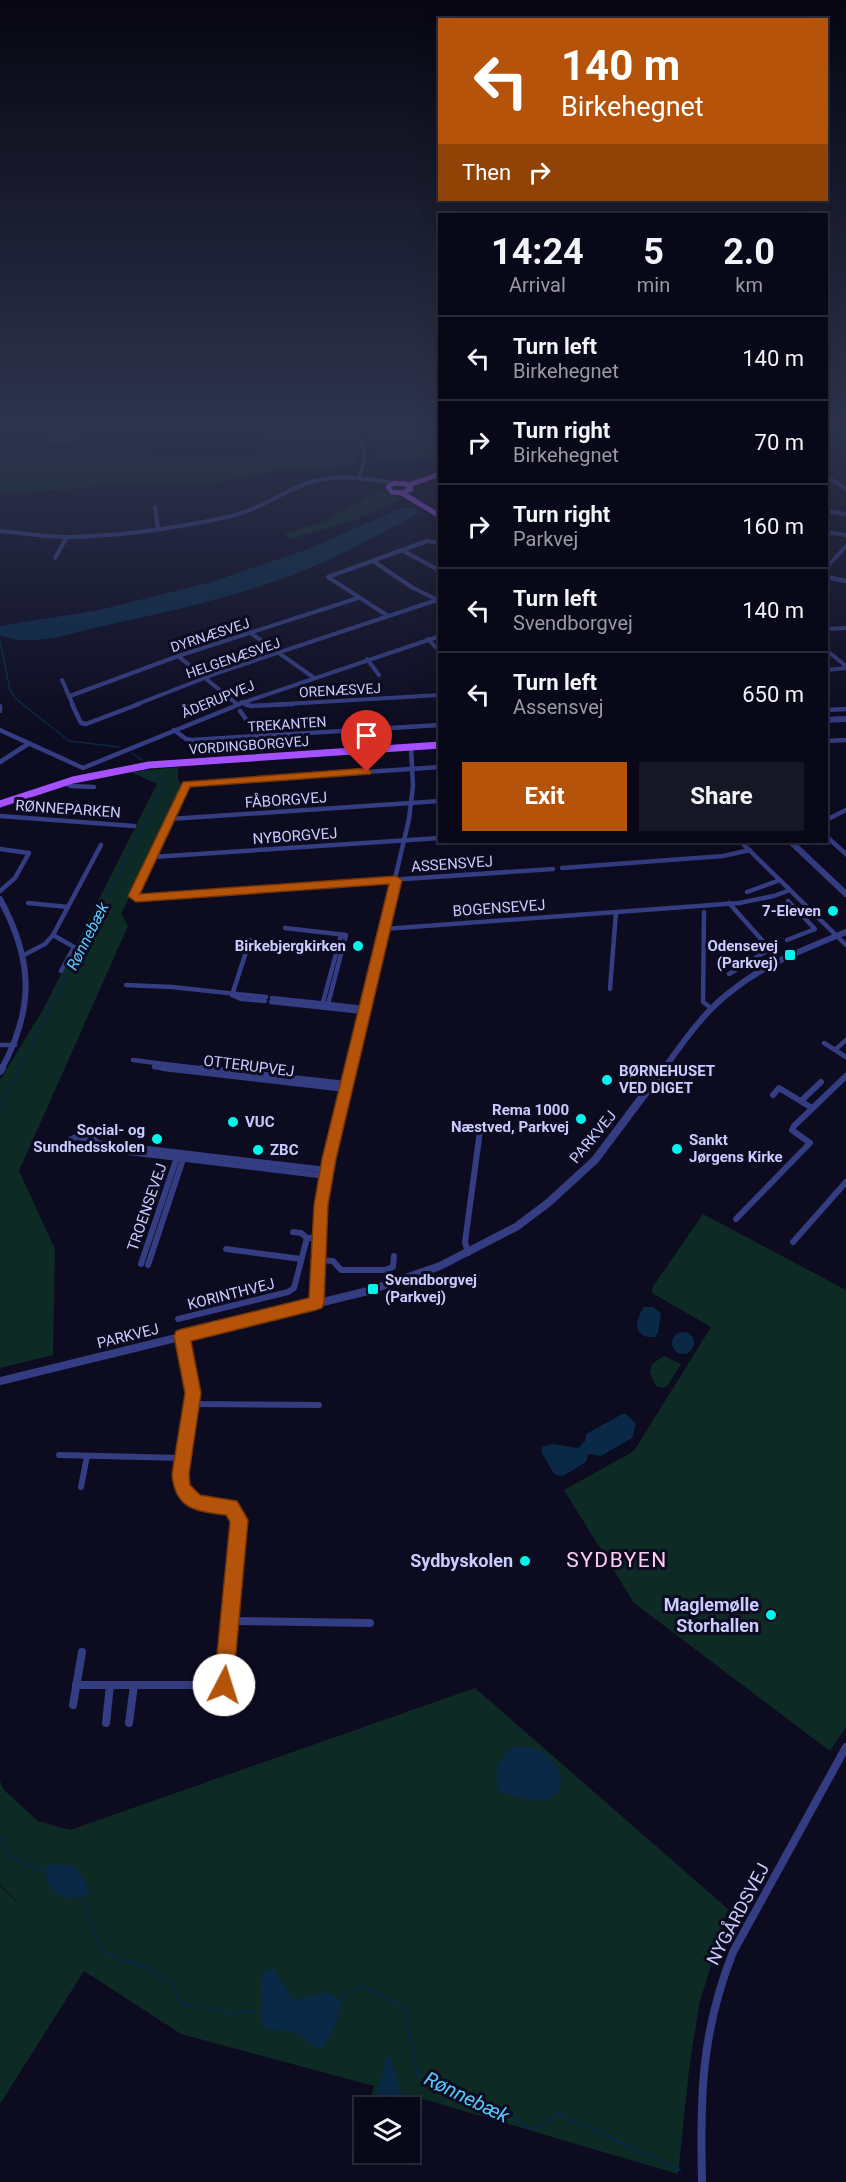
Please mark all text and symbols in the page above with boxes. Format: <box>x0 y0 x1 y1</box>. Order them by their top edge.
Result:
text: 140 m <box>561 41 680 90</box>
icon: left <box>462 42 540 120</box>
text: Birkehegnet <box>561 91 704 123</box>
icon: right <box>523 156 556 189</box>
text: Then <box>462 160 511 185</box>
text: 14:24 <box>491 231 584 273</box>
text: 5 <box>643 231 664 273</box>
text: 2.0 <box>723 231 775 273</box>
text: Arrival <box>509 273 566 297</box>
text: min <box>637 273 670 297</box>
text: km <box>735 273 763 297</box>
text: Turn left <box>513 334 597 359</box>
icon: left <box>462 342 495 375</box>
text: 140 m <box>742 346 804 371</box>
text: Birkehegnet <box>513 359 619 383</box>
text: Turn right <box>513 418 610 443</box>
icon: right <box>462 426 495 459</box>
text: 70 m <box>755 430 804 455</box>
text: Birkehegnet <box>513 443 619 467</box>
text: Turn right <box>513 502 610 527</box>
icon: right <box>462 510 495 543</box>
text: 160 m <box>742 514 804 539</box>
text: Parkvej <box>513 527 578 551</box>
text: Turn left <box>513 586 597 611</box>
icon: left <box>462 594 495 627</box>
text: 140 m <box>742 598 804 623</box>
text: Svendborgvej <box>513 611 633 635</box>
street label: DYRNÆSVEJ <box>169 615 251 655</box>
street label: HELGENÆSVEJ <box>184 634 282 682</box>
text: Turn left <box>513 670 597 695</box>
street label: ÅDERUPVEJ <box>179 676 257 721</box>
icon: left <box>462 678 495 711</box>
street label: ORENÆSVEJ <box>299 680 381 700</box>
text: 650 m <box>742 682 804 707</box>
text: Assensvej <box>513 695 604 719</box>
pin <box>341 710 392 772</box>
street label: TREKANTEN <box>247 713 327 735</box>
icon: arrive <box>350 719 383 752</box>
street label: VORDINGBORGVEJ <box>188 733 310 757</box>
button: Exit <box>462 762 627 831</box>
button: Share <box>639 762 804 831</box>
street label: FÅBORGVEJ <box>244 788 328 812</box>
street label: RØNNEPARKEN <box>15 796 121 822</box>
street label: NYBORGVEJ <box>252 824 338 848</box>
street label: ASSENSVEJ <box>410 852 494 876</box>
street label: BOGENSEVEJ <box>452 896 546 920</box>
water label: Rønnebæk <box>62 898 113 973</box>
place label: 7-Eleven <box>762 902 821 920</box>
marker: 7-Eleven <box>826 904 840 918</box>
place label: Birkebjergkirken <box>235 937 346 955</box>
place label: Odensevej (Parkvej) <box>707 937 778 972</box>
marker: Birkebjergkirken <box>351 939 365 953</box>
marker: Odensevej (Parkvej) <box>783 948 797 962</box>
street label: OTTERUPVEJ <box>203 1051 295 1081</box>
place label: BØRNEHUSET VED DIGET <box>619 1062 715 1097</box>
marker: BØRNEHUSET VED DIGET <box>600 1073 614 1087</box>
place label: Rema 1000 Næstved, Parkvej <box>451 1101 569 1136</box>
street label: PARKVEJ <box>566 1107 620 1167</box>
marker: Rema 1000 Næstved, Parkvej <box>574 1112 588 1126</box>
place label: VUC <box>245 1113 275 1131</box>
marker: VUC <box>226 1115 240 1129</box>
place label: Social- og Sundhedsskolen <box>33 1121 145 1156</box>
place label: Sankt Jørgens Kirke <box>689 1131 783 1166</box>
marker: Social- og Sundhedsskolen <box>150 1132 164 1146</box>
place label: ZBC <box>270 1141 299 1159</box>
marker: Sankt Jørgens Kirke <box>670 1142 684 1156</box>
marker: ZBC <box>251 1143 265 1157</box>
street label: TROENSEVEJ <box>124 1161 170 1253</box>
place label: Svendborgvej (Parkvej) <box>385 1271 477 1306</box>
street label: KORINTHVEJ <box>185 1274 277 1314</box>
marker: Svendborgvej (Parkvej) <box>366 1282 380 1296</box>
street label: PARKVEJ <box>95 1320 161 1352</box>
district label: SYDBYEN <box>566 1548 668 1572</box>
place label: Sydbyskolen <box>410 1550 513 1571</box>
marker: Sydbyskolen <box>518 1554 532 1568</box>
place label: Maglemølle Storhallen <box>664 1594 759 1636</box>
marker: Maglemølle Storhallen <box>764 1608 778 1622</box>
position arrow <box>192 1653 256 1717</box>
street label: NYGÅRDSVEJ <box>701 1859 773 1968</box>
water label: Rønnebæk <box>420 2066 515 2128</box>
map controls <box>354 2097 420 2163</box>
button: layers <box>354 2097 420 2163</box>

